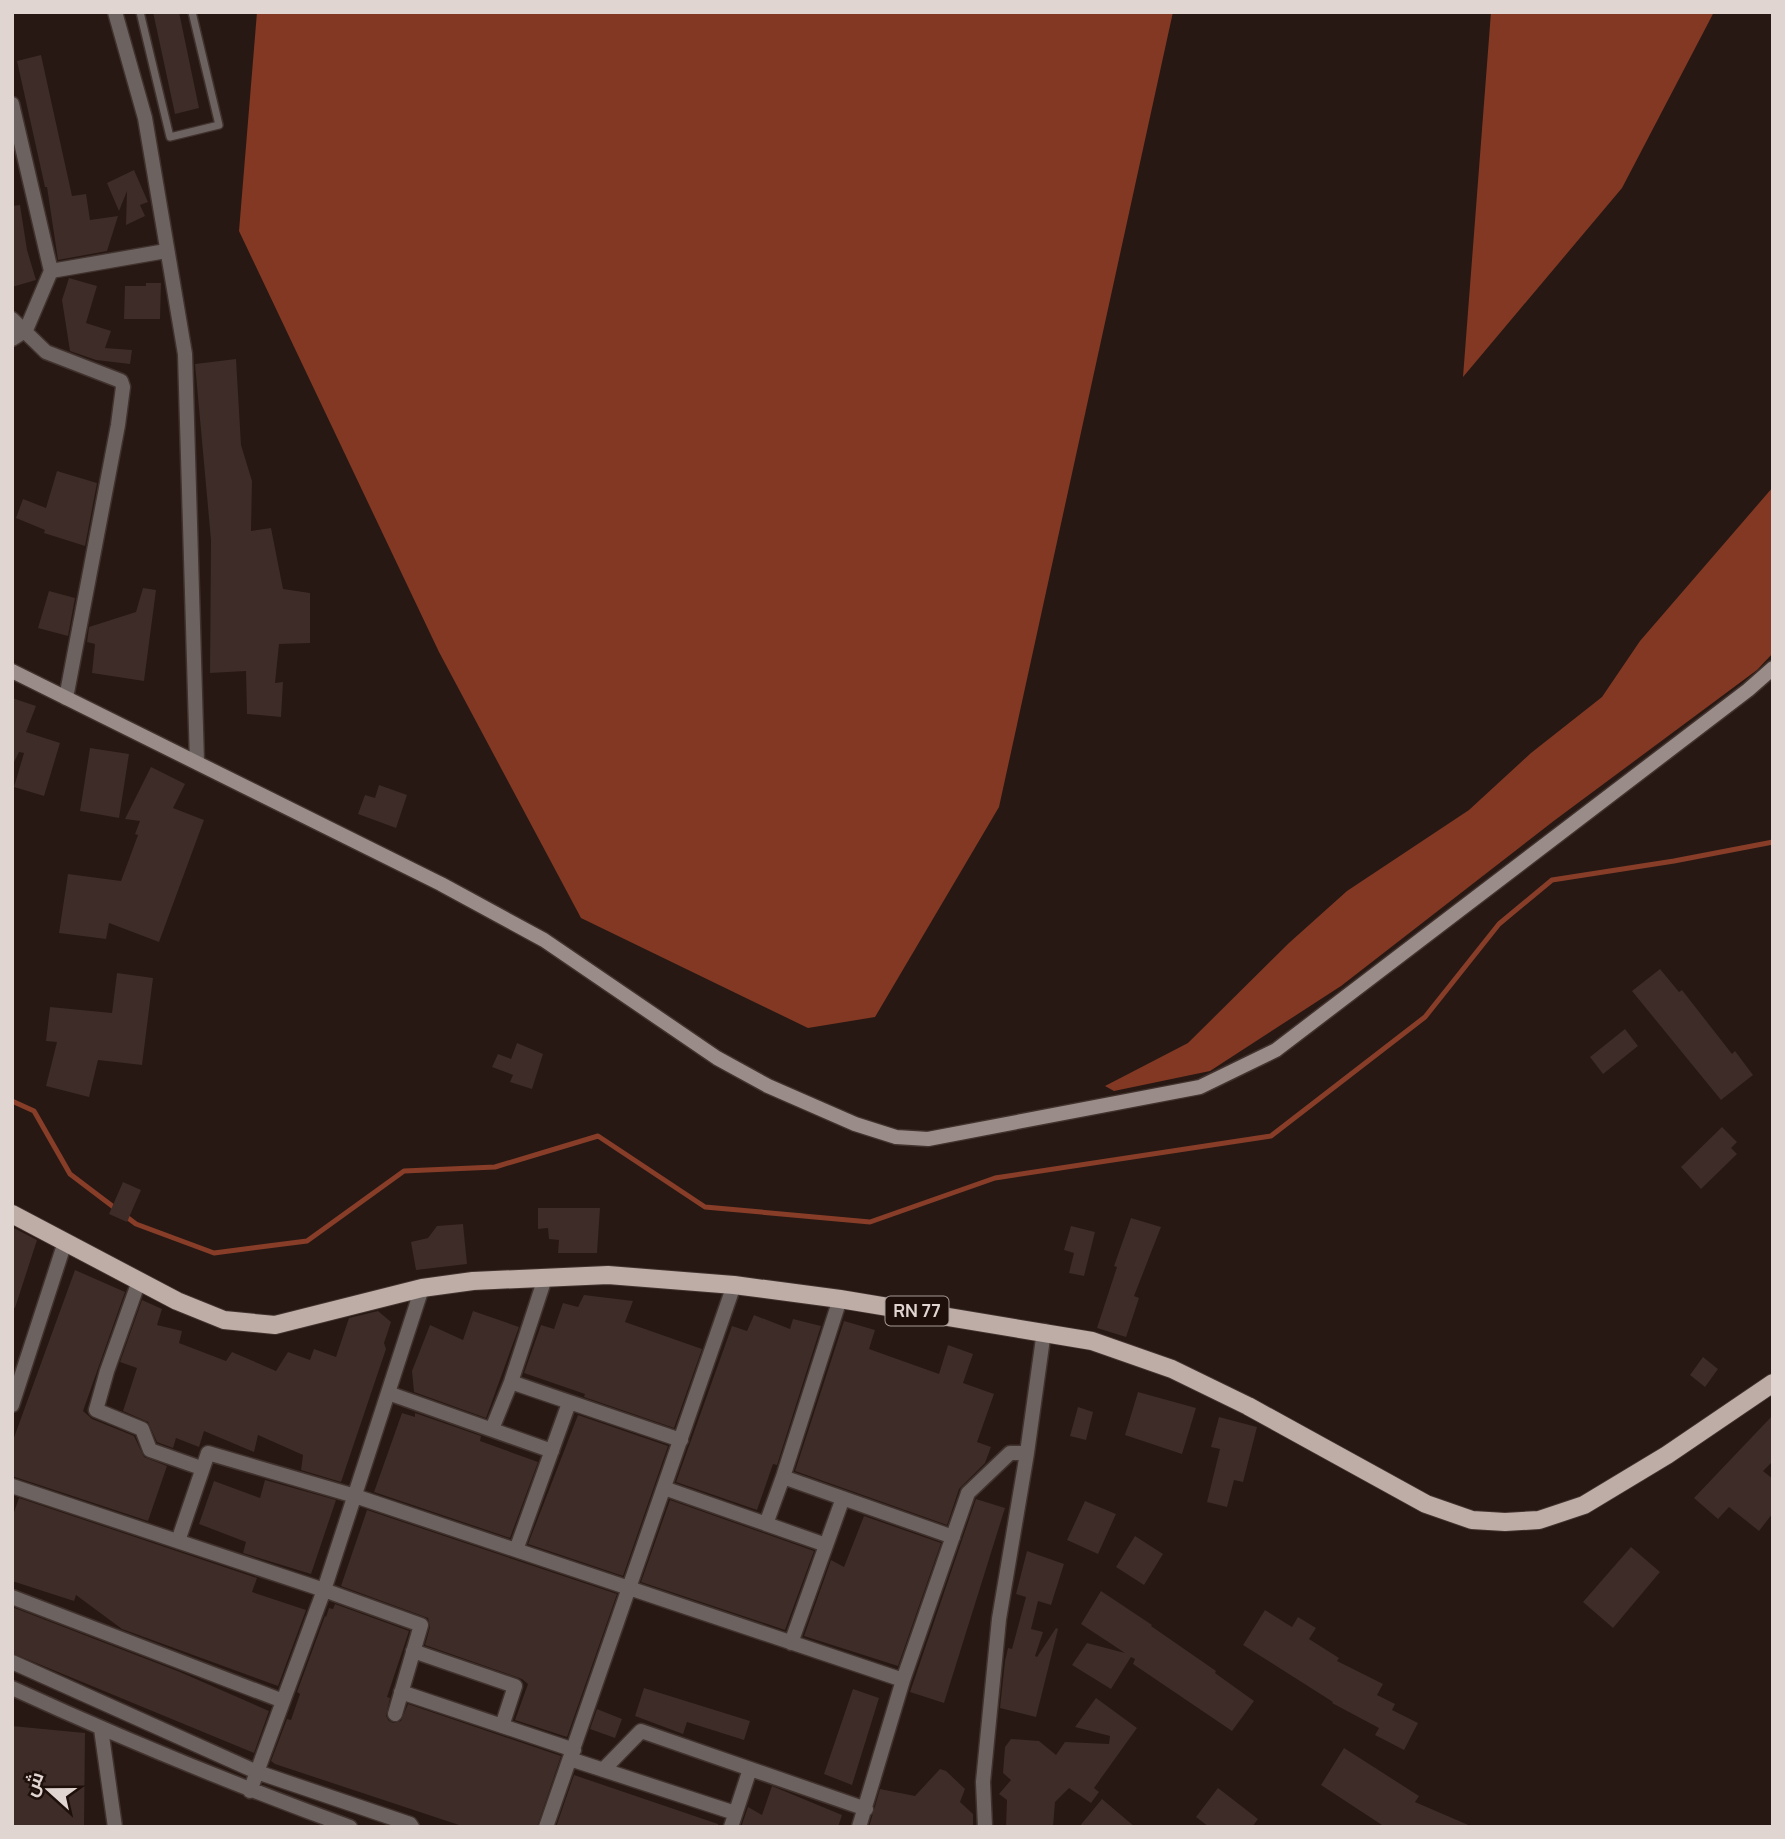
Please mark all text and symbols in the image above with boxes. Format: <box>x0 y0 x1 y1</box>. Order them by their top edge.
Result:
road number: RN 77 <box>886 1296 948 1326</box>
north arrow <box>14 1755 84 1825</box>
text: ش <box>17 1768 50 1800</box>

